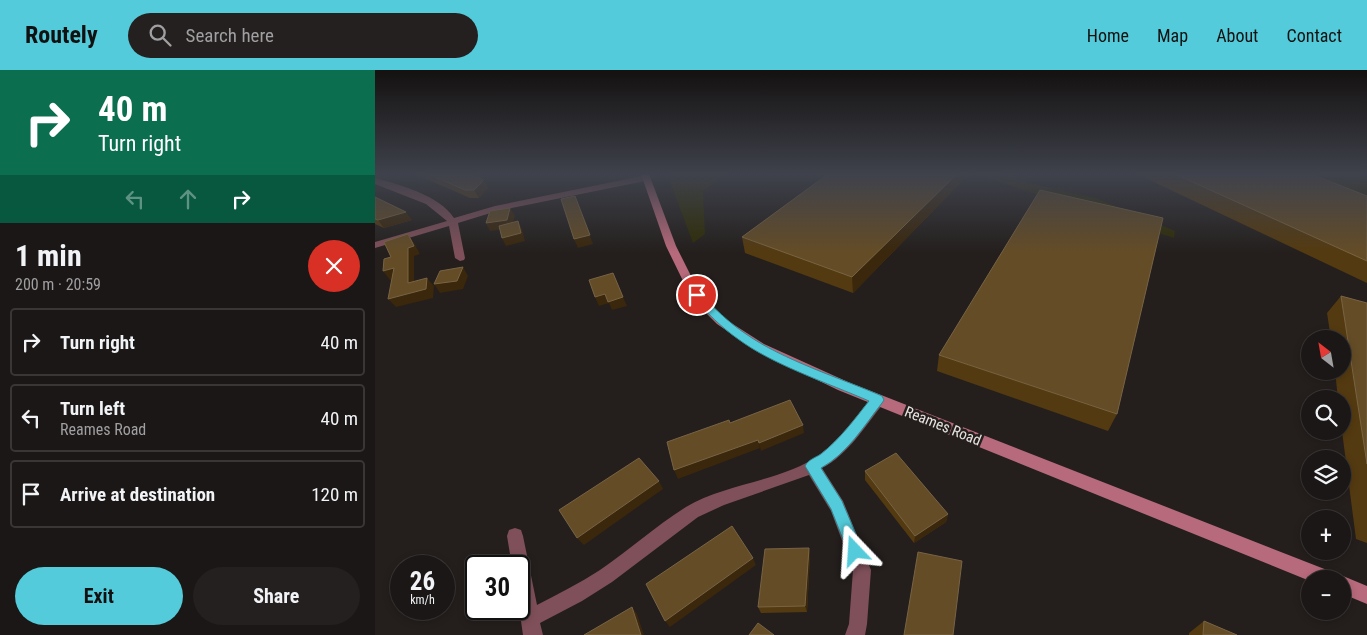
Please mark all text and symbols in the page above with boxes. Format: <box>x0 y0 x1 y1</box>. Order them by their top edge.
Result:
search box <box>128 13 478 58</box>
text: Routely <box>25 21 98 49</box>
icon: search <box>146 21 174 49</box>
text: Search here <box>186 24 274 47</box>
text: Home <box>1087 25 1129 46</box>
text: Map <box>1157 25 1188 46</box>
text: About <box>1216 25 1258 46</box>
text: Contact <box>1286 25 1342 46</box>
text: 40 m <box>98 89 167 130</box>
icon: right <box>15 90 80 155</box>
text: Turn right <box>98 131 181 156</box>
icon: left <box>121 185 149 213</box>
icon: ahead <box>174 185 202 213</box>
icon: right <box>227 185 255 213</box>
text: 1 min <box>15 238 82 273</box>
button: close <box>308 240 360 292</box>
pin <box>676 274 718 316</box>
text: 200 m · 20:59 <box>15 275 101 294</box>
icon: arrive <box>683 281 711 309</box>
icon: right <box>17 328 45 356</box>
north arrow <box>1301 330 1351 380</box>
map controls <box>1301 330 1351 620</box>
text: Turn right <box>60 331 135 354</box>
text: 40 m <box>321 331 358 354</box>
button: search <box>1301 390 1351 440</box>
text: Turn left <box>60 397 125 420</box>
street label: Reames Road <box>902 403 984 449</box>
icon: left <box>17 404 45 432</box>
text: 40 m <box>321 407 358 430</box>
text: Reames Road <box>60 420 146 439</box>
button: layers <box>1301 450 1351 500</box>
icon: arrive <box>17 480 45 508</box>
text: Arrive at destination <box>60 483 215 506</box>
text: 120 m <box>311 483 358 506</box>
button: + <box>1301 510 1351 560</box>
position arrow <box>828 524 880 576</box>
speed limit sign: 30 <box>465 555 530 620</box>
button: Exit <box>15 567 183 625</box>
button: Share <box>193 567 360 625</box>
text: 26 <box>410 567 435 596</box>
button: − <box>1301 570 1351 620</box>
text: km/h <box>410 593 435 607</box>

